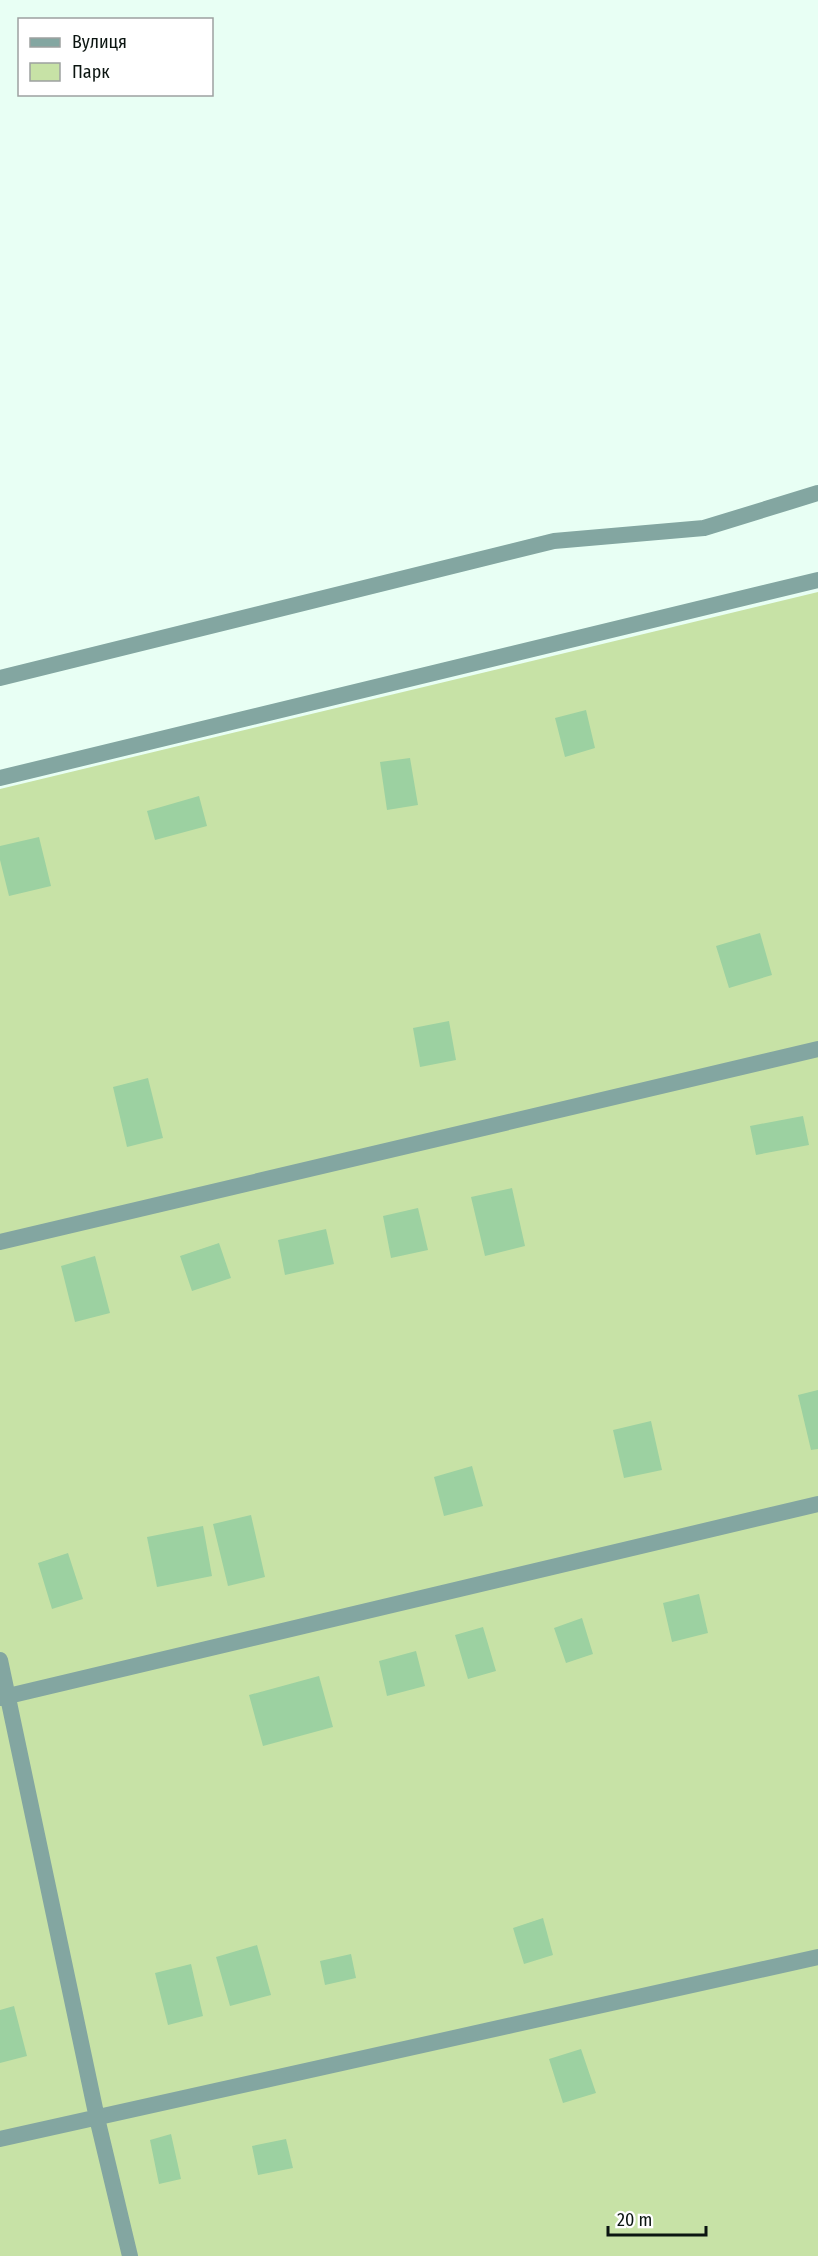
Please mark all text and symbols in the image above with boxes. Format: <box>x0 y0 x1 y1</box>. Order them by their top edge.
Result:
legend <box>18 18 213 96</box>
text: Вулиця <box>72 31 127 53</box>
text: Парк <box>72 61 110 83</box>
scale bar <box>608 2199 706 2237</box>
text: 20 m <box>617 2209 652 2231</box>

